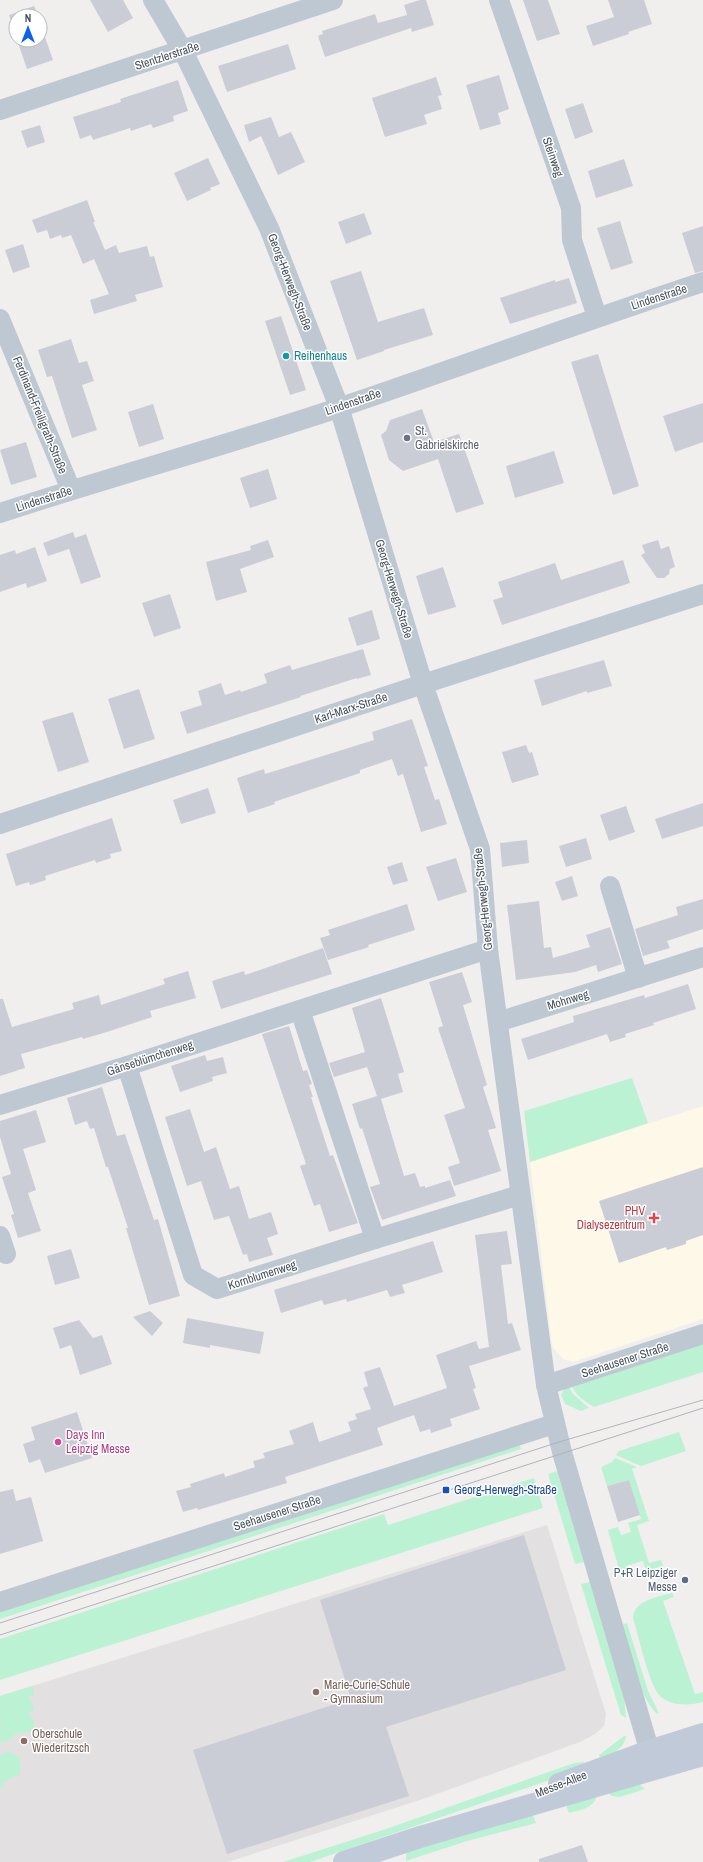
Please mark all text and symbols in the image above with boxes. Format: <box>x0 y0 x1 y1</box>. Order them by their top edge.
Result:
north arrow <box>8 8 48 48</box>
text: N <box>25 11 31 25</box>
street label: Stentzlerstraße <box>133 38 201 74</box>
street label: Steinweg <box>539 135 567 179</box>
street label: Georg-Herwegh-Straße <box>264 231 316 333</box>
street label: Lindenstraße <box>629 280 689 314</box>
place label: Reihenhaus <box>294 348 347 364</box>
marker: Reihenhaus <box>281 351 291 361</box>
street label: Ferdinand-Freiligrath-Straße <box>9 354 71 476</box>
street label: Lindenstraße <box>323 385 383 419</box>
place label: St. Gabrielskirche <box>415 423 479 453</box>
marker: St. Gabrielskirche <box>402 433 412 443</box>
street label: Lindenstraße <box>14 482 74 516</box>
street label: Georg-Herwegh-Straße <box>371 538 417 640</box>
street label: Karl-Marx-Straße <box>313 689 389 727</box>
street label: Georg-Herwegh-Straße <box>470 847 496 951</box>
street label: Mohnweg <box>545 986 591 1014</box>
street label: Gänseblümchenweg <box>105 1036 196 1079</box>
place label: PHV Dialysezentrum <box>577 1203 645 1233</box>
marker: PHV Dialysezentrum <box>648 1212 660 1224</box>
street label: Kornblumenweg <box>226 1256 299 1294</box>
street label: Seehausener Straße <box>579 1338 671 1382</box>
place label: Days Inn Leipzig Messe <box>66 1427 130 1457</box>
marker: Days Inn Leipzig Messe <box>53 1437 63 1447</box>
place label: Georg-Herwegh-Straße <box>454 1482 557 1498</box>
marker: Georg-Herwegh-Straße <box>441 1485 451 1495</box>
street label: Seehausener Straße <box>231 1491 323 1535</box>
place label: P+R Leipziger Messe <box>614 1565 678 1595</box>
marker: P+R Leipziger Messe <box>680 1575 690 1585</box>
place label: Marie-Curie-Schule - Gymnasium <box>324 1677 410 1707</box>
marker: Marie-Curie-Schule - Gymnasium <box>311 1687 321 1697</box>
place label: Oberschule Wiederitzsch <box>32 1726 89 1756</box>
marker: Oberschule Wiederitzsch <box>19 1736 29 1746</box>
street label: Messe-Allee <box>533 1767 589 1801</box>

